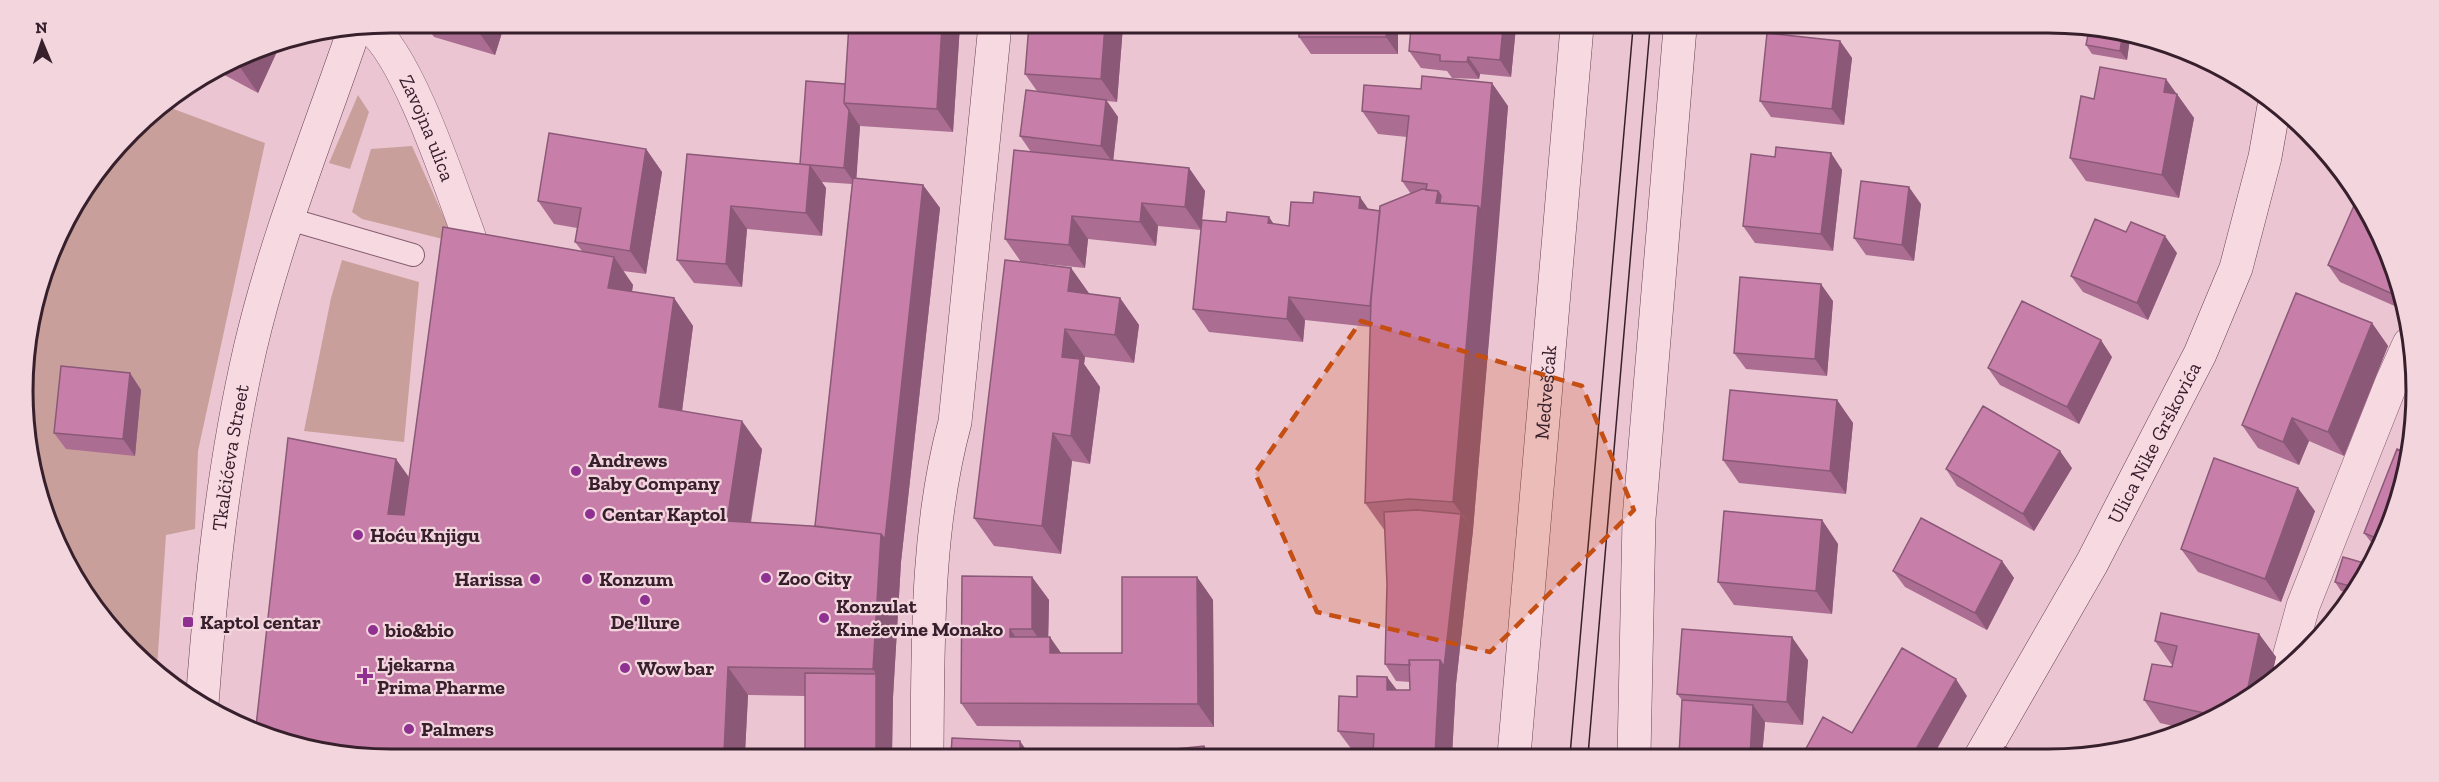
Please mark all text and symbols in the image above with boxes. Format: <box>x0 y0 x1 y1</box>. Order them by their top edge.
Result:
north arrow <box>12 12 72 72</box>
text: N <box>35 18 48 37</box>
street label: Zavojna ulica <box>394 71 460 185</box>
street label: Medveščak <box>1529 344 1561 441</box>
street label: Ulica Nike Grškovića <box>2102 358 2206 528</box>
street label: Tkalčićeva Street <box>207 382 254 532</box>
place label: Andrews Baby Company <box>588 448 720 495</box>
marker: Andrews Baby Company <box>569 464 583 478</box>
place label: Centar Kaptol <box>602 502 726 526</box>
marker: Centar Kaptol <box>583 507 597 521</box>
place label: Hoću Knjigu <box>370 523 480 547</box>
marker: Hoću Knjigu <box>351 528 365 542</box>
place label: Zoo City <box>778 566 852 590</box>
place label: Harissa <box>455 567 523 591</box>
place label: Konzum <box>599 567 674 591</box>
marker: Zoo City <box>759 571 773 585</box>
marker: Harissa <box>528 572 542 586</box>
marker: Konzum <box>580 572 594 586</box>
marker: De'llure <box>638 593 652 607</box>
place label: Konzulat Kneževine Monako <box>836 594 1004 641</box>
place label: Kaptol centar <box>200 610 321 634</box>
place label: De'llure <box>610 610 680 634</box>
marker: Konzulat Kneževine Monako <box>817 611 831 625</box>
marker: Kaptol centar <box>181 615 195 629</box>
place label: bio&bio <box>384 618 454 642</box>
marker: bio&bio <box>366 623 380 637</box>
place label: Ljekarna Prima Pharme <box>377 652 505 699</box>
place label: Wow bar <box>637 656 714 680</box>
marker: Wow bar <box>618 661 632 675</box>
marker: Ljekarna Prima Pharme <box>358 669 372 683</box>
place label: Palmers <box>421 717 494 741</box>
marker: Palmers <box>402 722 416 736</box>

